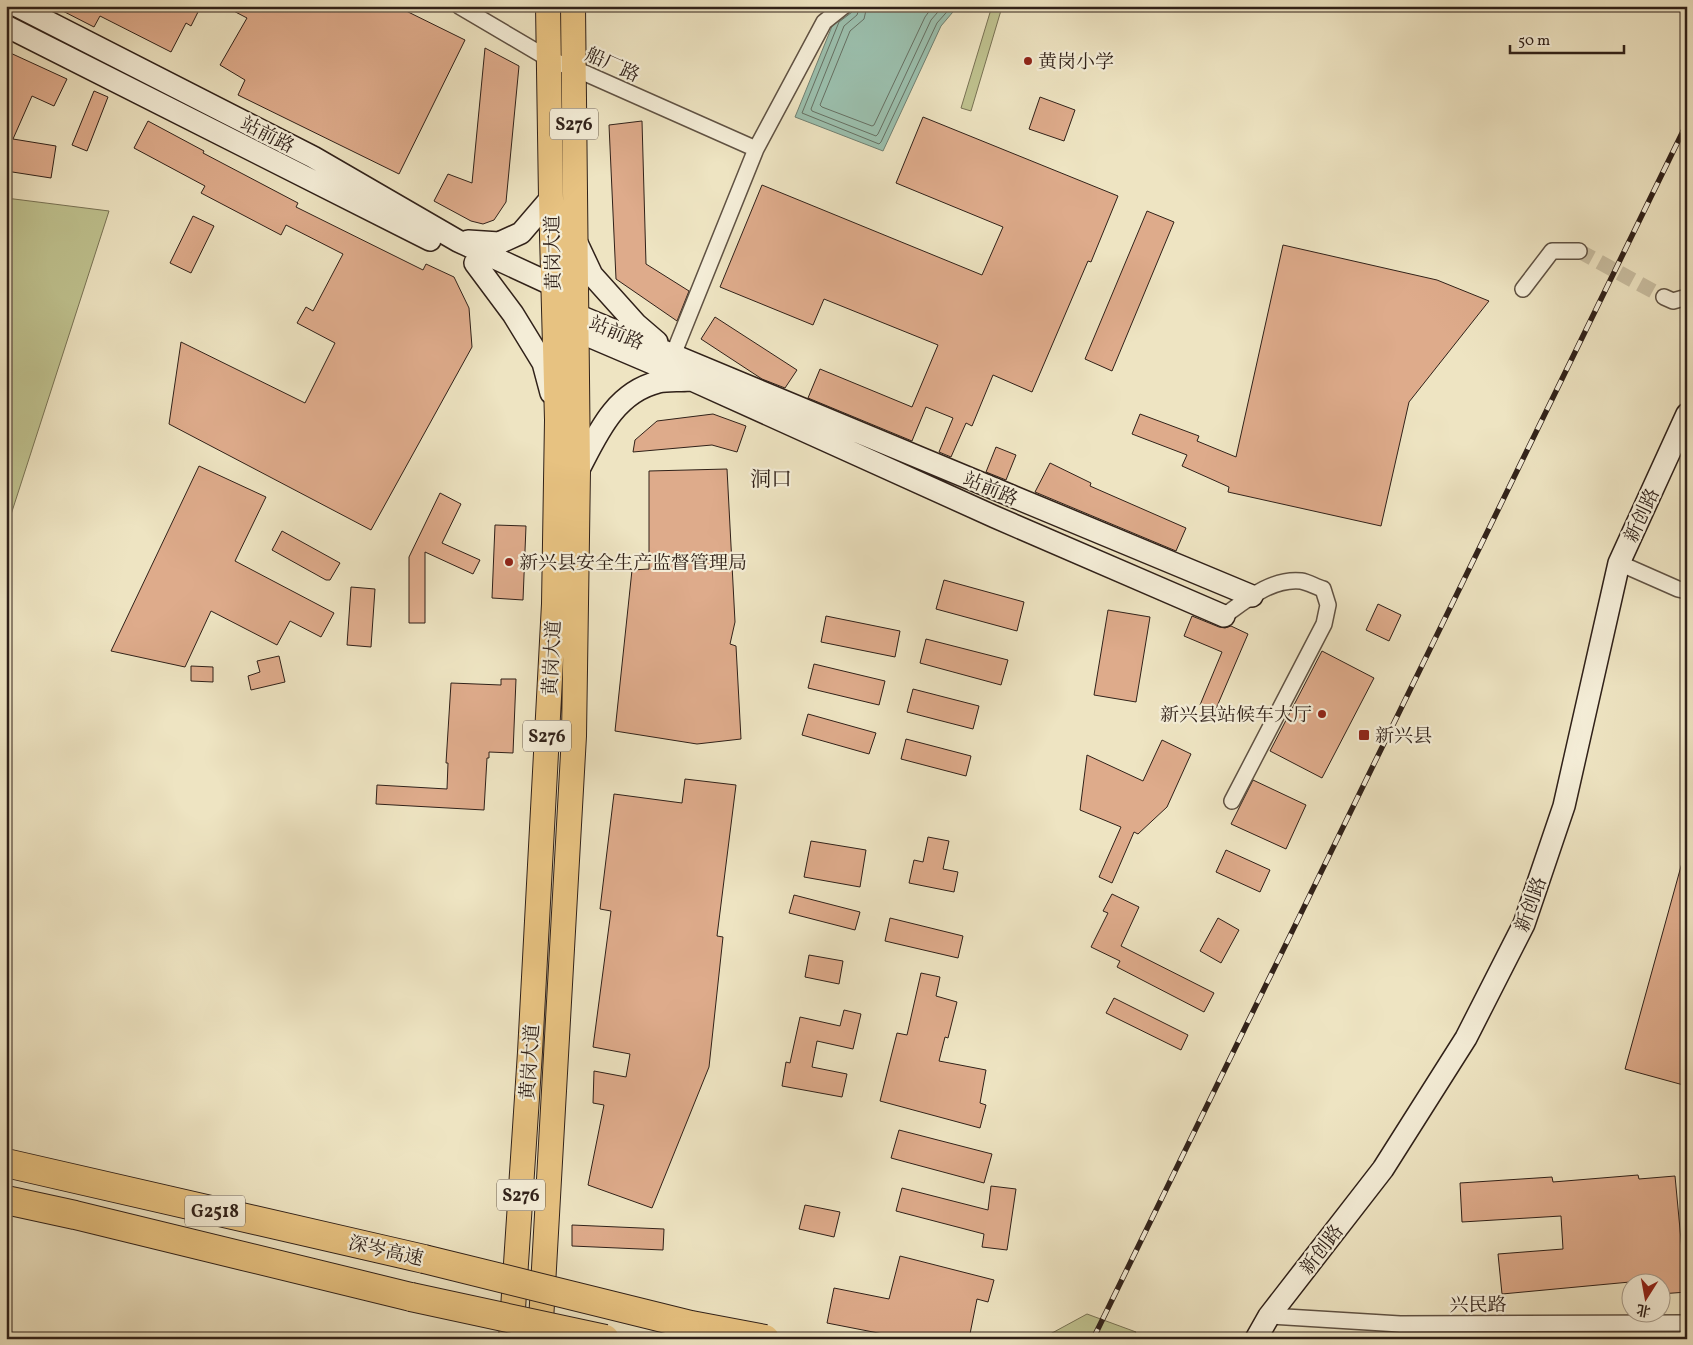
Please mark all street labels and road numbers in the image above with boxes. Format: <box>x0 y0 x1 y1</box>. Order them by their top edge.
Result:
street label: 船厂路 <box>581 42 644 89</box>
road number: S276 <box>550 108 598 140</box>
street label: 站前路 <box>236 111 298 160</box>
street label: 黄岗大道 <box>540 215 568 291</box>
street label: 站前路 <box>585 311 648 357</box>
street label: 站前路 <box>959 467 1022 513</box>
street label: 新创路 <box>1619 485 1667 547</box>
street label: 黄岗大道 <box>538 619 568 697</box>
road number: S276 <box>523 720 571 751</box>
street label: 新创路 <box>1510 873 1554 936</box>
street label: 黄岗大道 <box>515 1023 547 1101</box>
road number: S276 <box>497 1180 545 1210</box>
road number: G2518 <box>185 1196 245 1226</box>
street label: 新创路 <box>1295 1220 1350 1281</box>
street label: 深岑高速 <box>346 1231 426 1273</box>
street label: 兴民路 <box>1449 1293 1507 1319</box>

